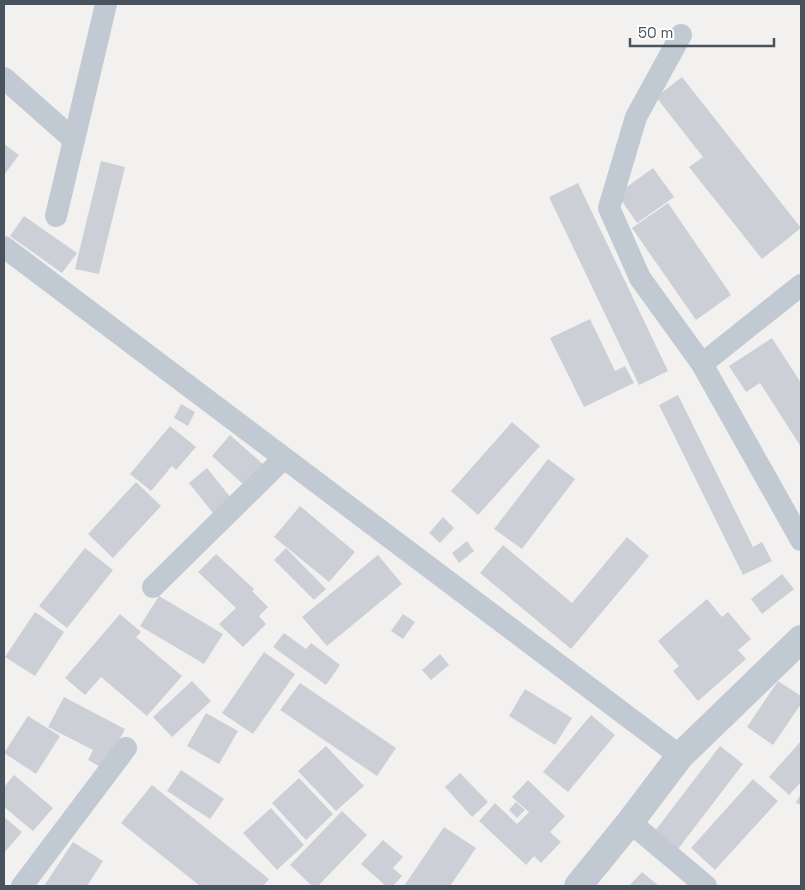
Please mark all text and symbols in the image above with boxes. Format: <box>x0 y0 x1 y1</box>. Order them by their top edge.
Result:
scale bar <box>630 15 774 47</box>
text: 50 m <box>638 23 673 42</box>

